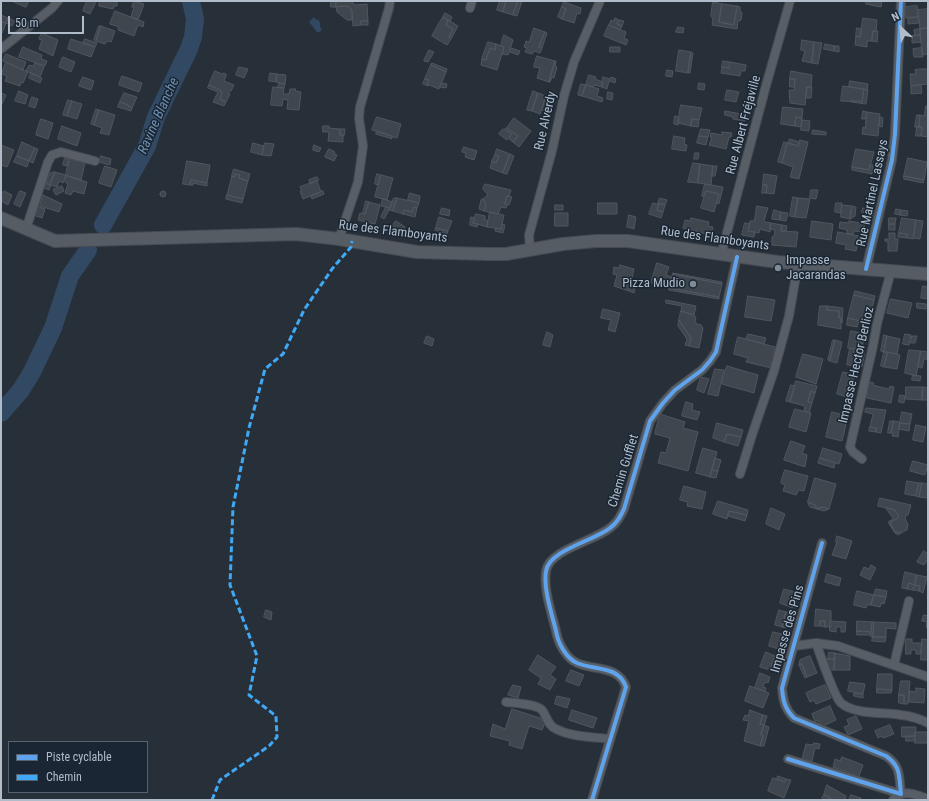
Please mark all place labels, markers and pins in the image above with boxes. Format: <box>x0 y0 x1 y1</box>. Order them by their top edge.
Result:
place label: Impasse Jacarandas <box>786 253 846 284</box>
marker: Impasse Jacarandas <box>773 263 783 273</box>
place label: Pizza Mudio <box>622 276 685 292</box>
marker: Pizza Mudio <box>688 279 698 289</box>

